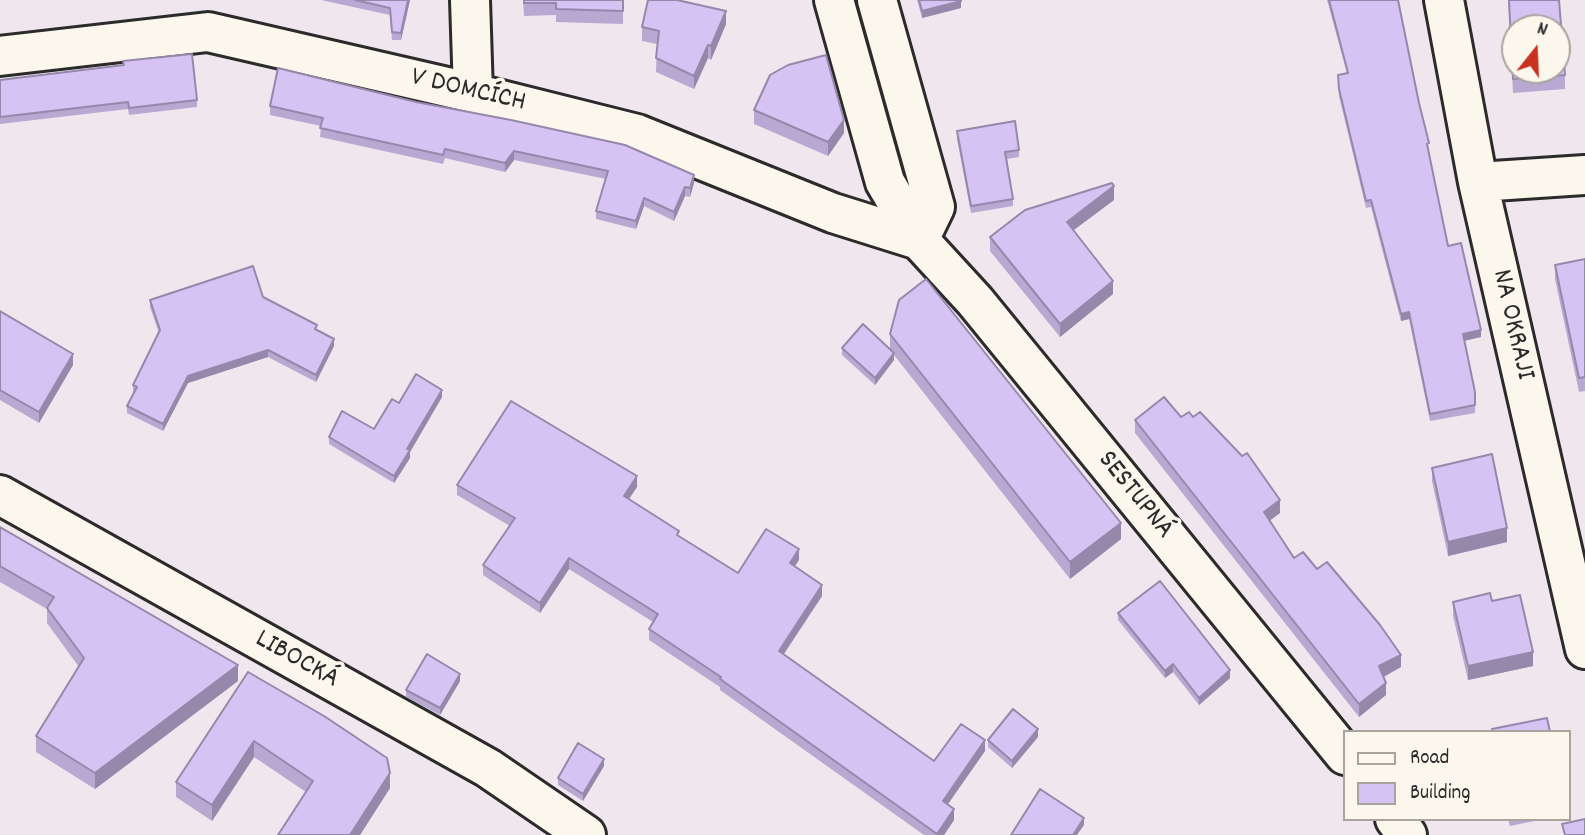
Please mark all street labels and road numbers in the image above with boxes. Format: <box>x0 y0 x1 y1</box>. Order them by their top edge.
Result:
street label: V DOMCÍCH <box>407 63 529 121</box>
street label: NA OKRAJI <box>1482 266 1540 384</box>
street label: SESTUPNÁ <box>1088 445 1180 547</box>
street label: LIBOCKÁ <box>248 624 344 698</box>

